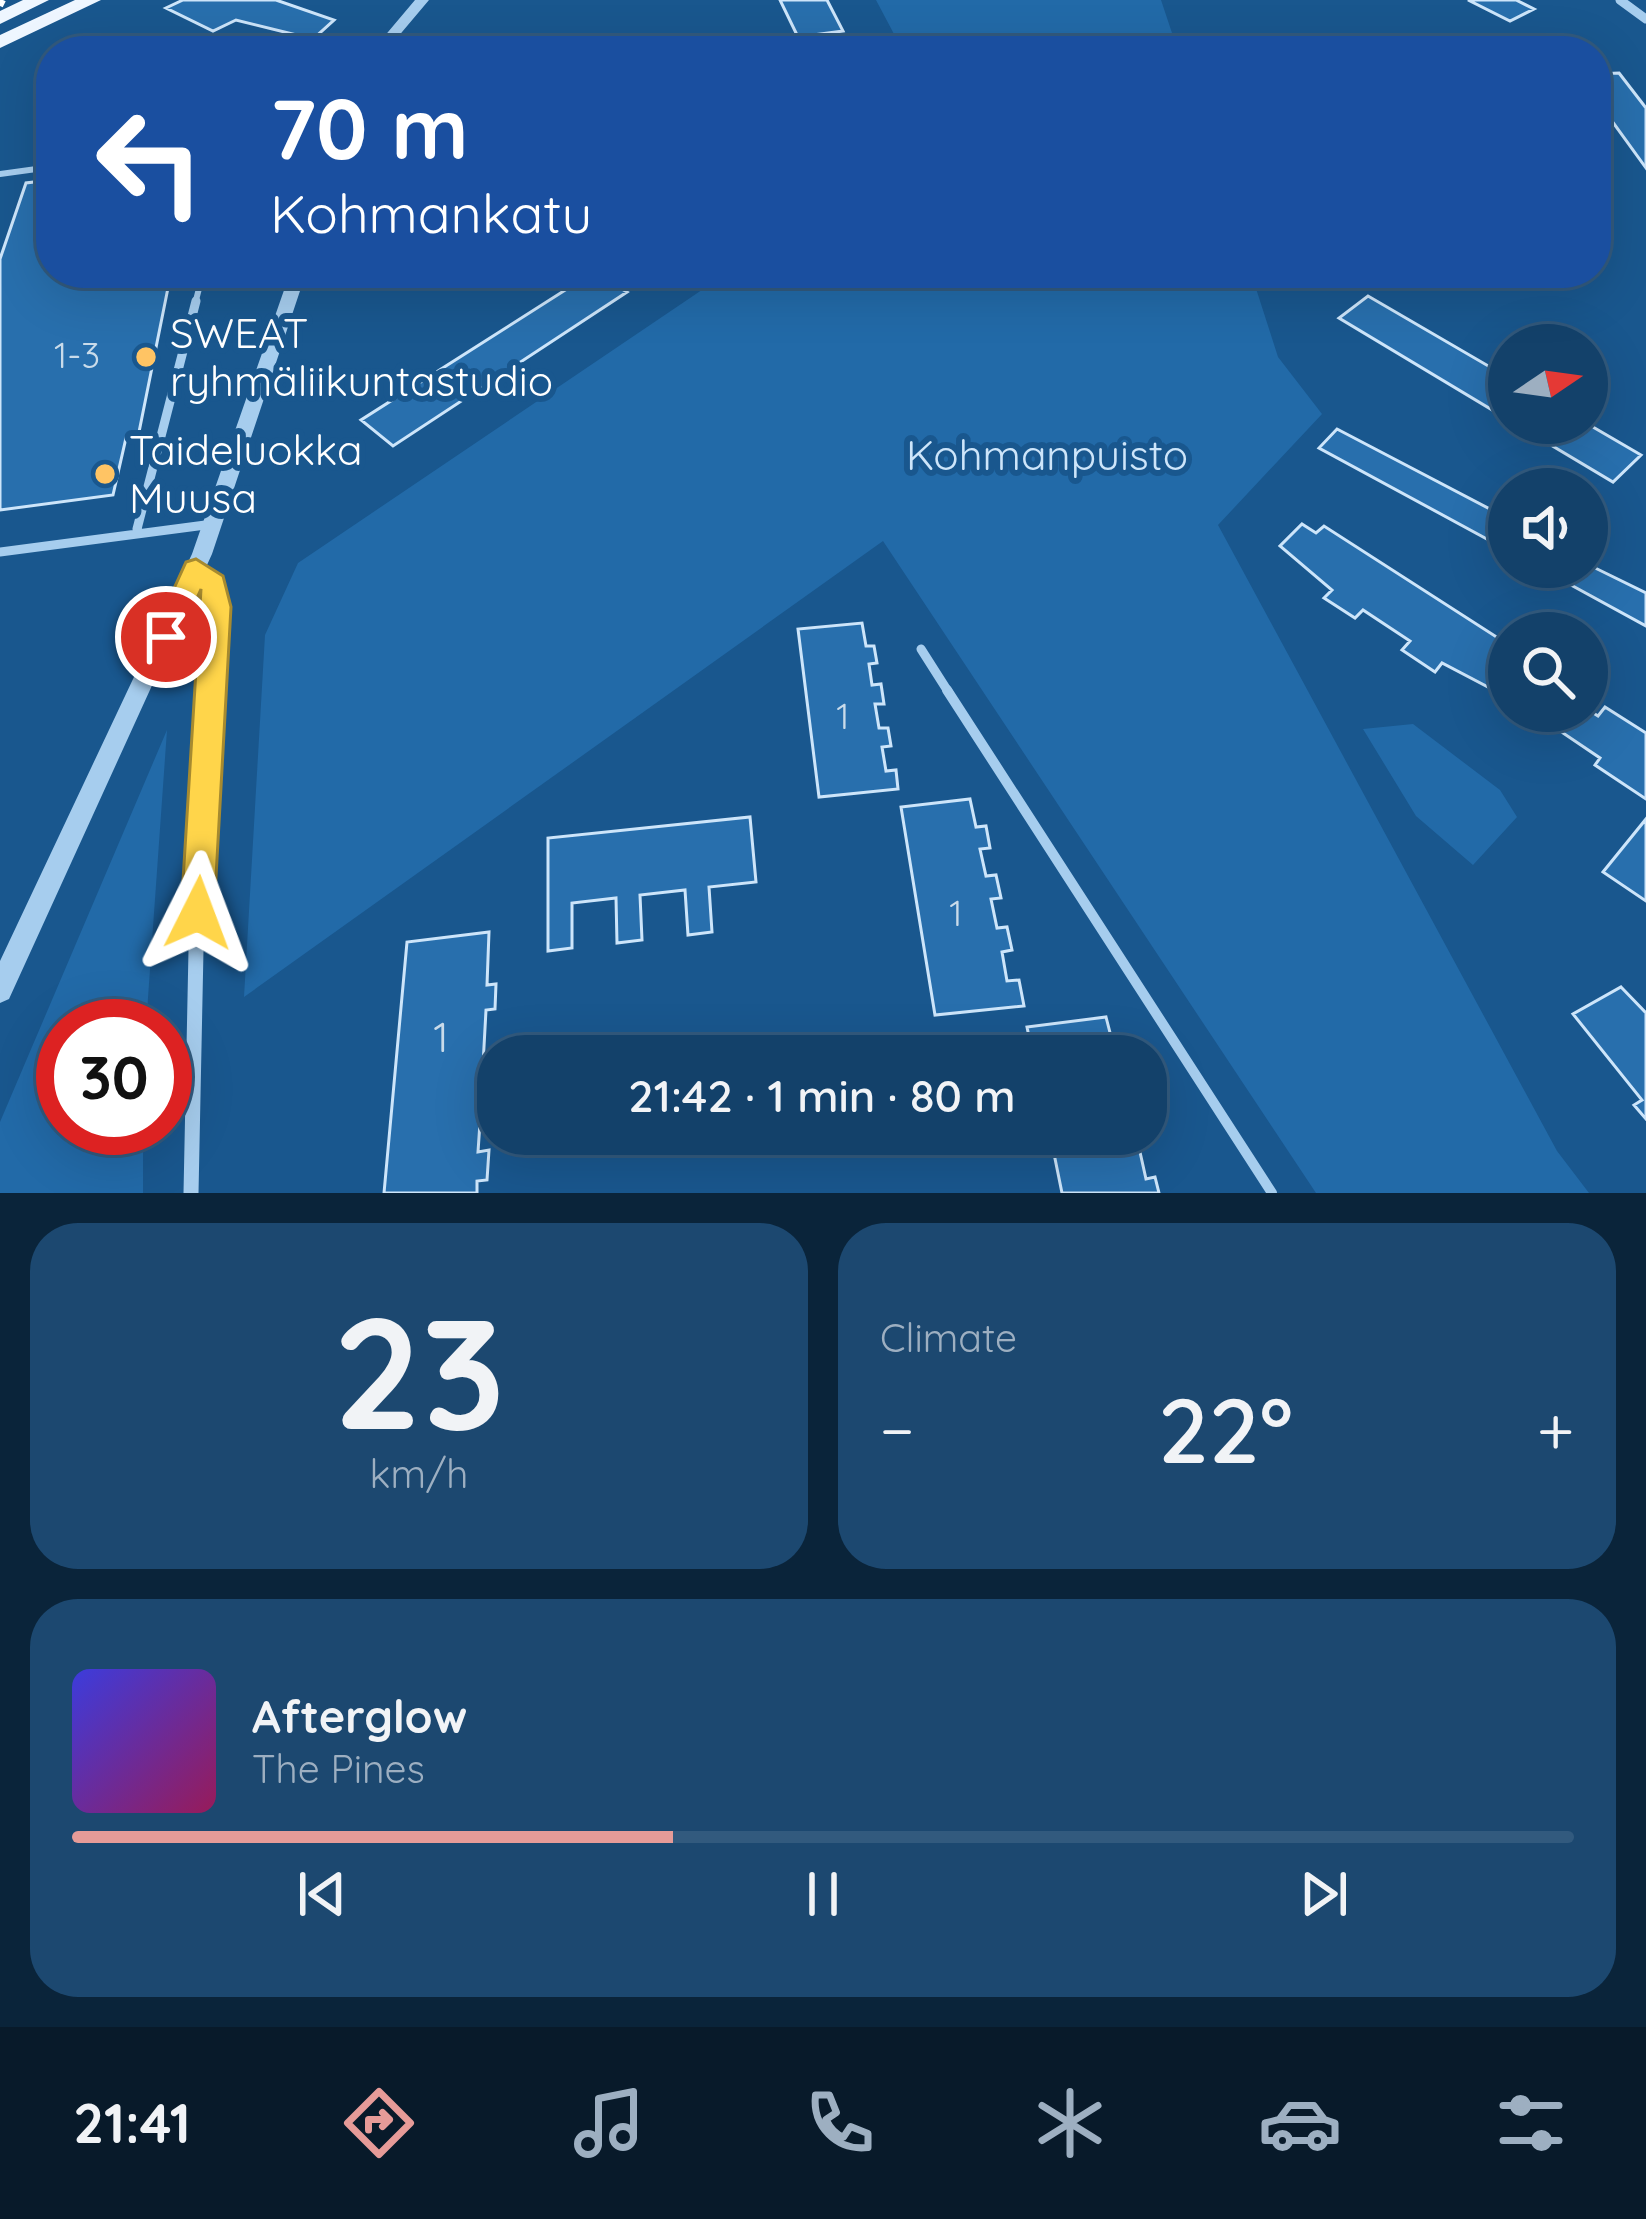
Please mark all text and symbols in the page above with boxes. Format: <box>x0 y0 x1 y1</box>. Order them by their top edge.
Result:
text: 70 m <box>270 75 469 180</box>
icon: left <box>72 84 228 240</box>
text: Kohmankatu <box>270 179 592 247</box>
place label: SWEAT ryhmäliikuntastudio <box>170 306 553 407</box>
north arrow <box>1488 324 1608 444</box>
map controls <box>1488 324 1608 732</box>
house number: 1-3 <box>54 332 100 377</box>
marker: SWEAT ryhmäliikuntastudio <box>133 344 159 370</box>
place label: Taideluokka Muusa <box>129 423 363 524</box>
park label: Kohmanpuisto <box>906 428 1188 481</box>
marker: Taideluokka Muusa <box>92 461 118 487</box>
button: sound <box>1488 468 1608 588</box>
pin <box>115 586 217 688</box>
icon: arrive <box>133 604 199 670</box>
button: search <box>1488 612 1608 732</box>
house number: 1 <box>836 693 850 738</box>
position arrow <box>135 850 261 976</box>
house number: 1 <box>949 890 963 935</box>
speed limit sign: 30 <box>36 999 192 1155</box>
house number: 1 <box>433 1010 449 1063</box>
text: 21:42 · 1 min · 80 m <box>628 1067 1016 1123</box>
text: 23 <box>333 1273 505 1468</box>
text: Climate <box>880 1313 1017 1362</box>
text: 22° <box>1158 1373 1293 1486</box>
text: − <box>880 1388 914 1471</box>
text: + <box>1537 1388 1574 1471</box>
text: km/h <box>370 1449 468 1498</box>
text: Afterglow <box>252 1688 467 1744</box>
text: The Pines <box>252 1744 425 1793</box>
icon: previous <box>289 1861 355 1927</box>
icon: pause <box>790 1861 856 1927</box>
icon: next <box>1291 1861 1357 1927</box>
icon: directions <box>337 2081 421 2165</box>
icon: music <box>567 2081 651 2165</box>
icon: phone <box>798 2081 882 2165</box>
icon: climate <box>1028 2081 1112 2165</box>
icon: car <box>1258 2081 1342 2165</box>
icon: filters <box>1489 2081 1573 2165</box>
text: 21:41 <box>73 2089 191 2157</box>

